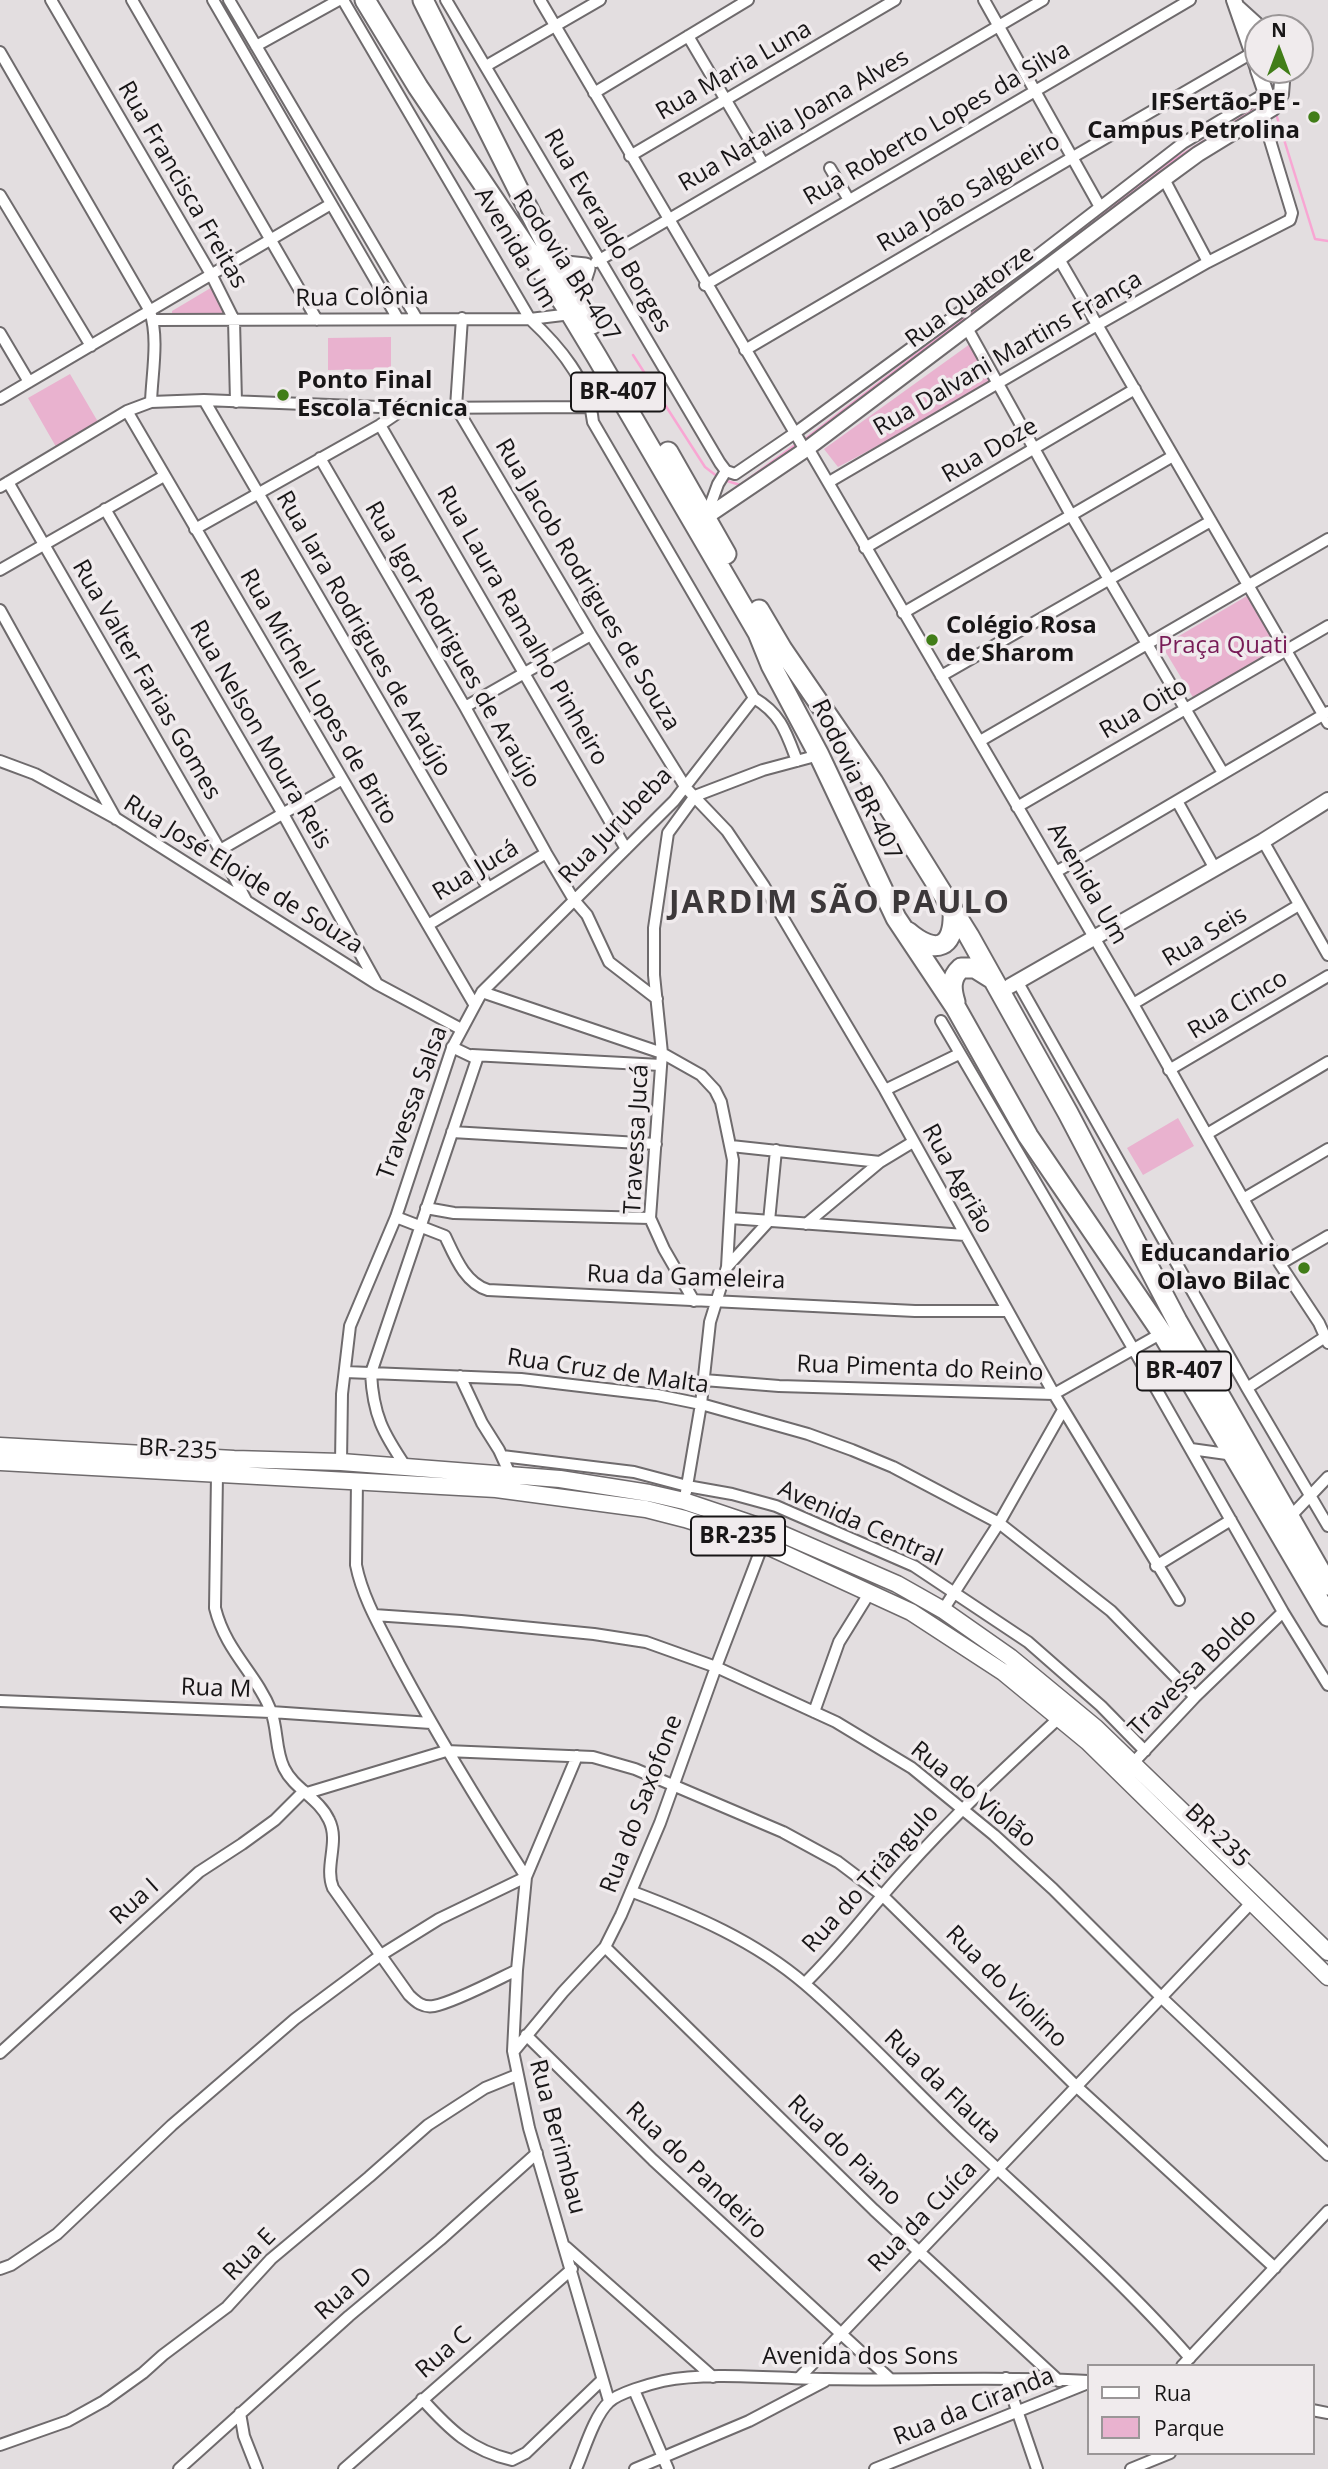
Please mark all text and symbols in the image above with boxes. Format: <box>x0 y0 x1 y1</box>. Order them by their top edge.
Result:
north arrow <box>1244 14 1314 84</box>
street label: Rua Maria Luna <box>651 15 817 127</box>
text: N <box>1271 17 1287 43</box>
street label: Rua Roberto Lopes da Silva <box>799 36 1075 212</box>
street label: Rua Natalia Joana Alves <box>674 43 914 199</box>
street label: Rua Francisca Freitas <box>111 76 253 294</box>
place label: IFSertão-PE - Campus Petrolina <box>1087 89 1300 145</box>
marker: IFSertão-PE - Campus Petrolina <box>1306 109 1322 125</box>
street label: Rua Everaldo Borges <box>537 124 677 338</box>
street label: Rua João Salgueiro <box>872 127 1066 259</box>
street label: Avenida Um <box>468 183 562 313</box>
street label: Rodovia BR-407 <box>506 185 626 347</box>
street label: Rua Quatorze <box>900 239 1040 355</box>
street label: Rua Dalvani Martins França <box>869 265 1147 443</box>
street label: Rua Colônia <box>295 282 429 314</box>
place label: Ponto Final Escola Técnica <box>297 367 468 423</box>
road number: BR-407 <box>571 372 665 412</box>
marker: Ponto Final Escola Técnica <box>275 387 291 403</box>
street label: Rua Doze <box>937 412 1043 490</box>
street label: Rua Jacob Rodrigues de Souza <box>488 434 686 736</box>
street label: Rua Laura Ramalho Pinheiro <box>430 481 614 771</box>
street label: Rua Iara Rodrigues de Araújo <box>269 486 457 782</box>
street label: Rua Igor Rodrigues de Araújo <box>358 497 546 793</box>
street label: Rua Valter Farias Gomes <box>65 555 227 805</box>
street label: Rua Michel Lopes de Brito <box>233 564 403 830</box>
place label: Colégio Rosa de Sharom <box>946 612 1097 668</box>
street label: Rua Nelson Moura Reis <box>183 615 337 855</box>
marker: Colégio Rosa de Sharom <box>924 632 940 648</box>
park label: Praça Quati <box>1158 632 1288 660</box>
street label: Rua Oito <box>1095 672 1193 746</box>
street label: Rodovia BR-407 <box>805 695 907 865</box>
street label: Rua Jurubeba <box>553 762 679 890</box>
street label: Rua José Eloide de Souza <box>118 789 368 961</box>
street label: Avenida Um <box>1041 818 1133 950</box>
street label: Rua Jucá <box>428 834 524 908</box>
district label: JARDIM SÃO PAULO <box>671 885 1009 923</box>
street label: Rua Seis <box>1158 901 1252 973</box>
street label: Rua Cinco <box>1183 964 1293 1046</box>
street label: Travessa Salsa <box>372 1022 454 1184</box>
street label: Travessa Jucá <box>619 1063 655 1215</box>
street label: Rua Agrião <box>915 1119 999 1239</box>
place label: Educandario Olavo Bilac <box>1140 1240 1290 1296</box>
street label: Rua da Gameleira <box>586 1260 786 1296</box>
marker: Educandario Olavo Bilac <box>1296 1260 1312 1276</box>
street label: Rua Cruz de Malta <box>505 1344 711 1400</box>
street label: Rua Pimenta do Reino <box>796 1350 1044 1388</box>
road number: BR-407 <box>1137 1352 1231 1390</box>
street label: BR-235 <box>138 1434 218 1466</box>
street label: Avenida Central <box>773 1475 947 1573</box>
road number: BR-235 <box>691 1516 785 1555</box>
street label: Travessa Boldo <box>1123 1603 1263 1743</box>
street label: Rua M <box>180 1673 252 1705</box>
street label: Rua do Saxofone <box>595 1711 689 1897</box>
street label: Rua do Violão <box>904 1736 1042 1854</box>
street label: BR-235 <box>1179 1798 1255 1874</box>
street label: Rua do Triângulo <box>797 1799 945 1959</box>
street label: Rua I <box>105 1873 165 1931</box>
street label: Rua do Violino <box>939 1920 1073 2054</box>
street label: Rua da Flauta <box>877 2024 1007 2150</box>
street label: Rua Berimbau <box>523 2057 591 2217</box>
street label: Rua do Piano <box>781 2089 907 2213</box>
street label: Rua do Pandeiro <box>619 2096 773 2246</box>
street label: Rua da Cuíca <box>863 2155 983 2279</box>
street label: Rua E <box>218 2223 282 2287</box>
street label: Rua D <box>309 2261 379 2327</box>
street label: Rua C <box>410 2321 478 2385</box>
street label: Avenida dos Sons <box>762 2343 958 2371</box>
street label: Rua da Ciranda <box>890 2362 1058 2452</box>
legend <box>1086 2364 1314 2455</box>
text: Rua <box>1154 2379 1192 2407</box>
text: Parque <box>1154 2414 1224 2442</box>

